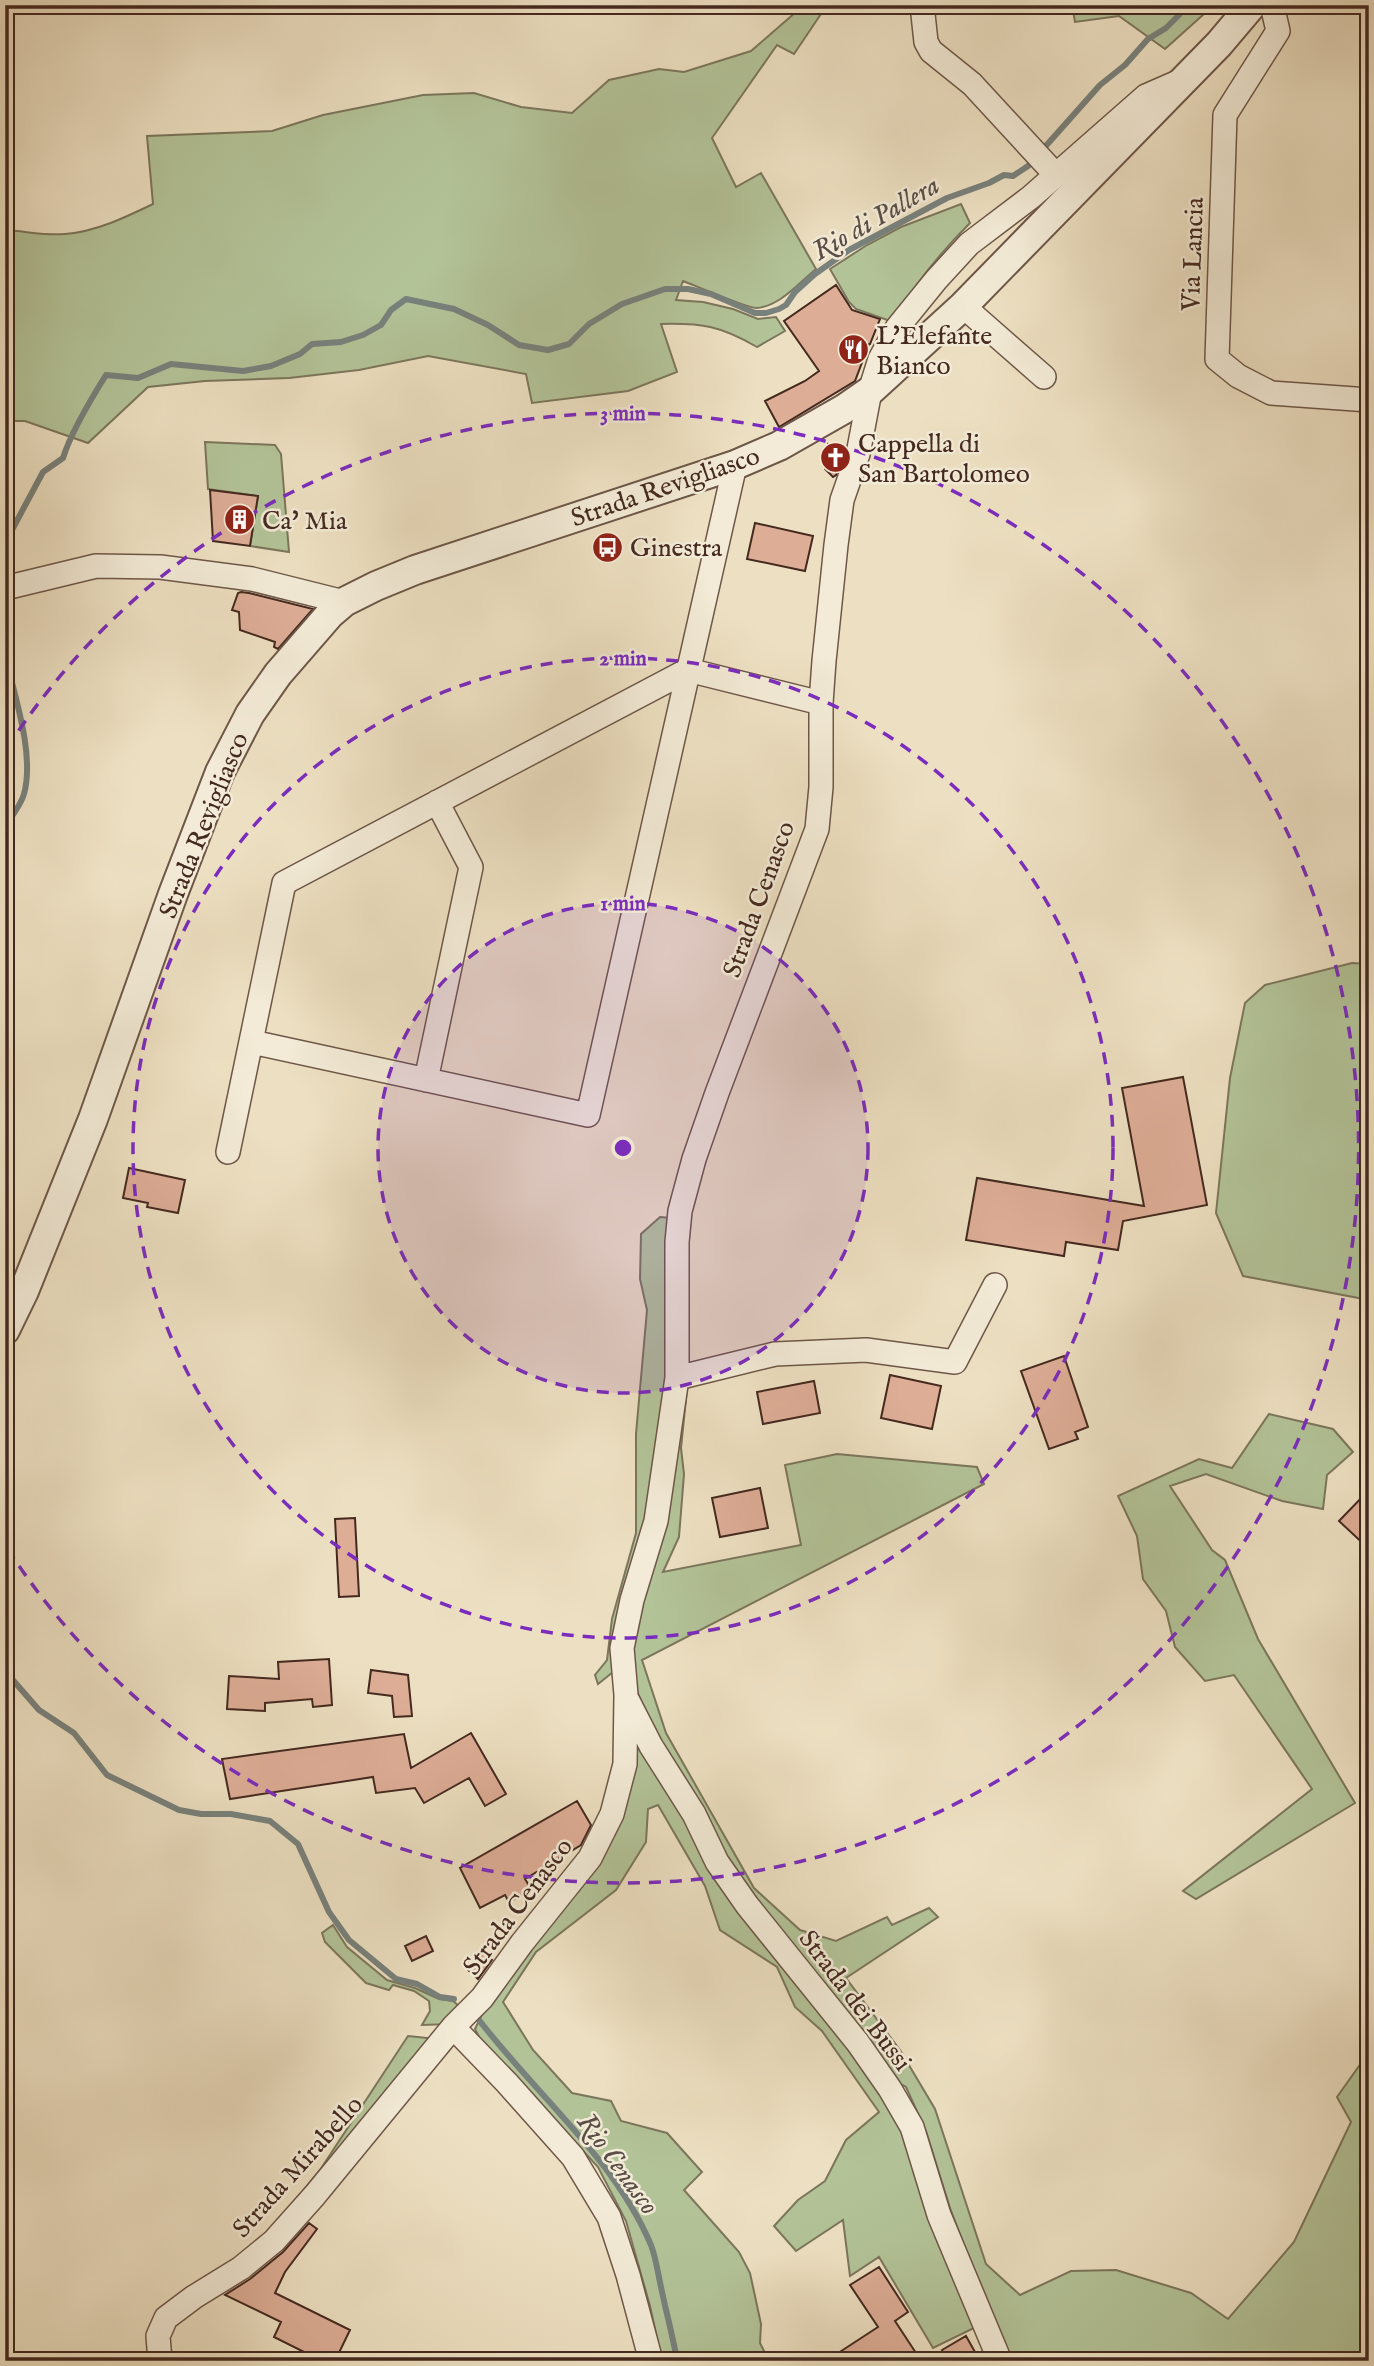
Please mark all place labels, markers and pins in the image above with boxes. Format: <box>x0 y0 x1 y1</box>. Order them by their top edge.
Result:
place label: L'Elefante Bianco <box>876 320 992 383</box>
restaurant icon: L'Elefante Bianco <box>836 333 870 367</box>
place label: Cappella di San Bartolomeo <box>858 428 1030 491</box>
church icon: Cappella di San Bartolomeo <box>818 441 852 475</box>
building icon: Ca' Mia <box>222 503 256 537</box>
place label: Ca' Mia <box>262 505 348 538</box>
bus stop icon: Ginestra <box>590 530 624 564</box>
place label: Ginestra <box>630 532 723 565</box>
centre of rings <box>611 1136 635 1160</box>

